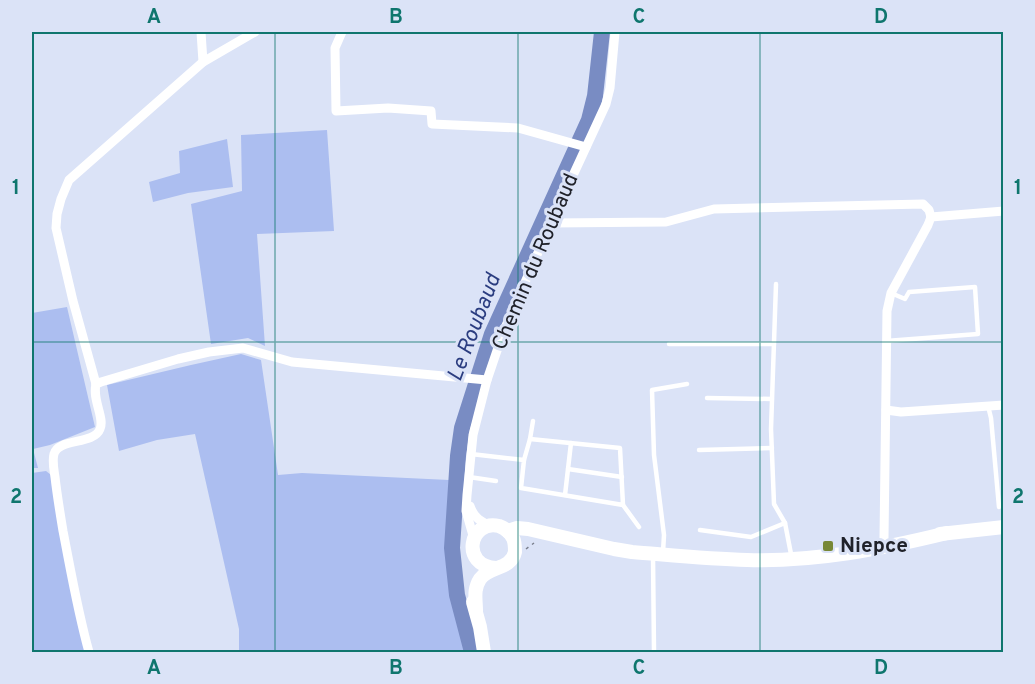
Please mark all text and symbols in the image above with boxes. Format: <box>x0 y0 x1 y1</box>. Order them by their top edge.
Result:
text: A <box>147 5 161 31</box>
text: B <box>389 5 403 31</box>
text: C <box>633 5 645 31</box>
text: D <box>874 5 888 31</box>
street label: Chemin du Roubaud <box>487 170 585 354</box>
text: 1 <box>12 176 20 202</box>
text: 1 <box>1014 176 1022 202</box>
water label: Le Roubaud <box>442 269 509 385</box>
text: 2 <box>10 485 22 511</box>
text: 2 <box>1012 485 1024 511</box>
place label: Niepce <box>840 533 908 560</box>
marker: Niepce <box>821 539 835 553</box>
text: A <box>147 656 161 682</box>
text: B <box>389 656 403 682</box>
text: C <box>633 656 645 682</box>
text: D <box>874 656 888 682</box>

